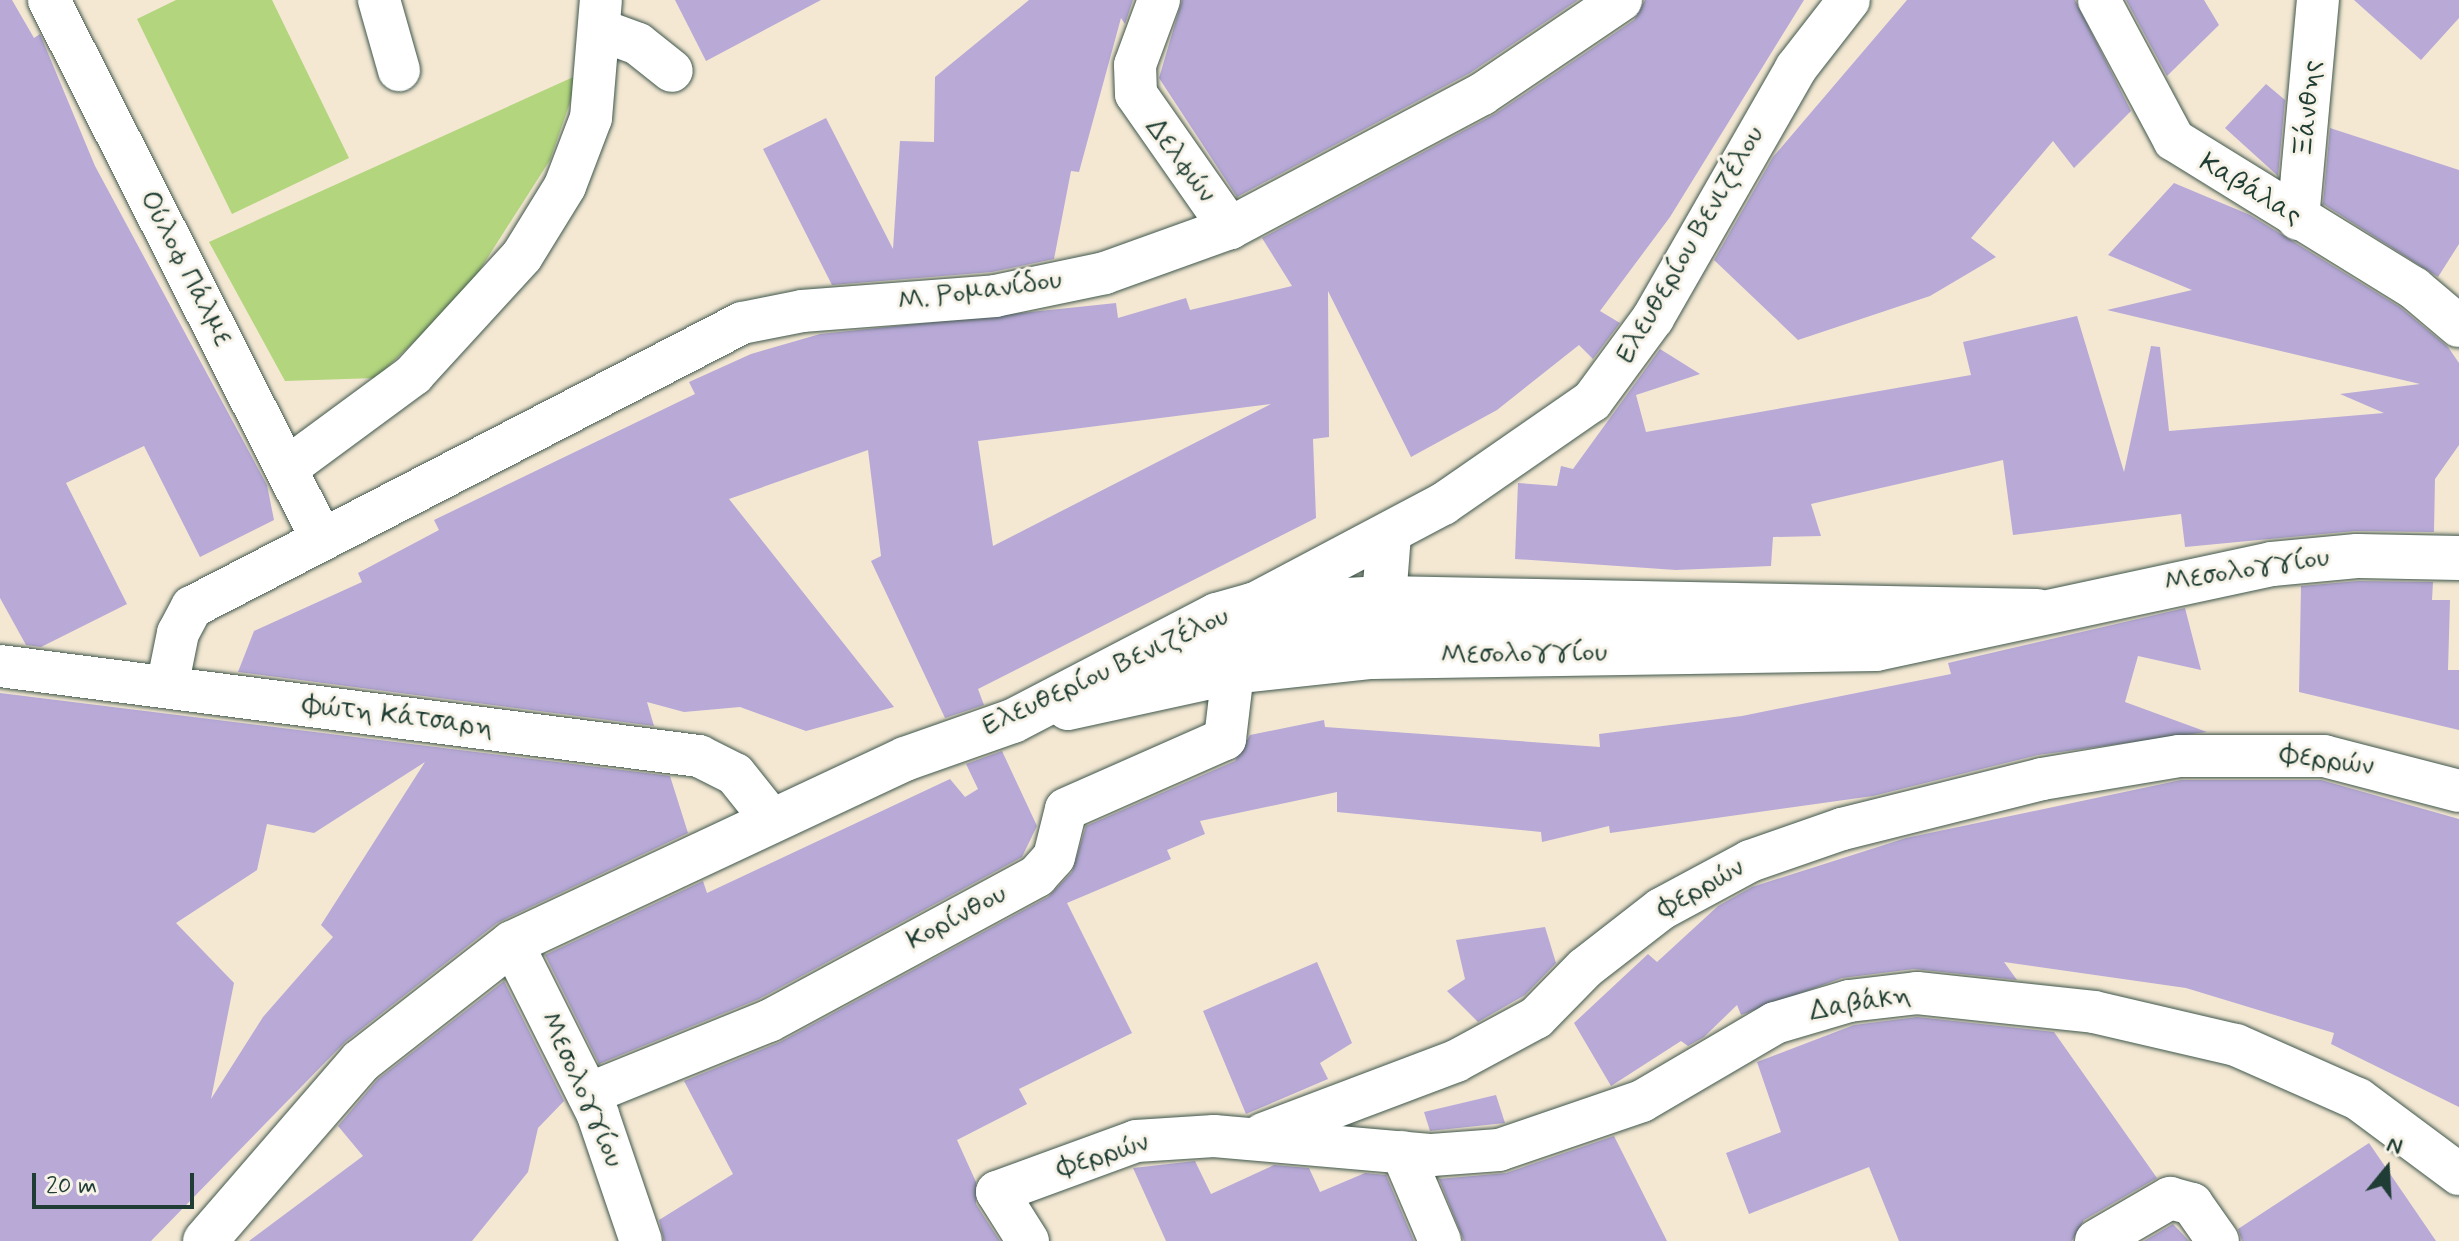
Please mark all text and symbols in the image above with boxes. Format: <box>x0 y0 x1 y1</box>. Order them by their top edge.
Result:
street label: Ξάνθης <box>2288 59 2330 159</box>
street label: Δελφών <box>1137 112 1223 210</box>
street label: Ελευθερίου Βενιζέλου <box>1609 120 1773 370</box>
street label: Καβάλας <box>2193 146 2307 234</box>
street label: Ούλοφ Πάλμε <box>131 185 239 353</box>
street label: Μ. Ρομανίδου <box>896 264 1064 320</box>
street label: Μεσολογγίου <box>2162 541 2332 601</box>
street label: Ελευθερίου Βενιζέλου <box>977 600 1235 744</box>
street label: Μεσολογγίου <box>1440 637 1608 673</box>
street label: Φώτη Κάτσαρη <box>301 689 495 745</box>
street label: Φερρών <box>2278 738 2376 784</box>
street label: Φερρών <box>1652 851 1750 927</box>
street label: Κορίνθου <box>901 878 1013 958</box>
street label: Δαβάκη <box>1807 979 1913 1029</box>
street label: Μεσολογγίου <box>532 1007 630 1173</box>
street label: Φερρών <box>1053 1126 1153 1186</box>
north arrow <box>2347 1129 2427 1209</box>
text: N <box>2383 1131 2406 1162</box>
scale bar <box>36 1157 198 1207</box>
text: 20 m <box>46 1171 97 1202</box>

